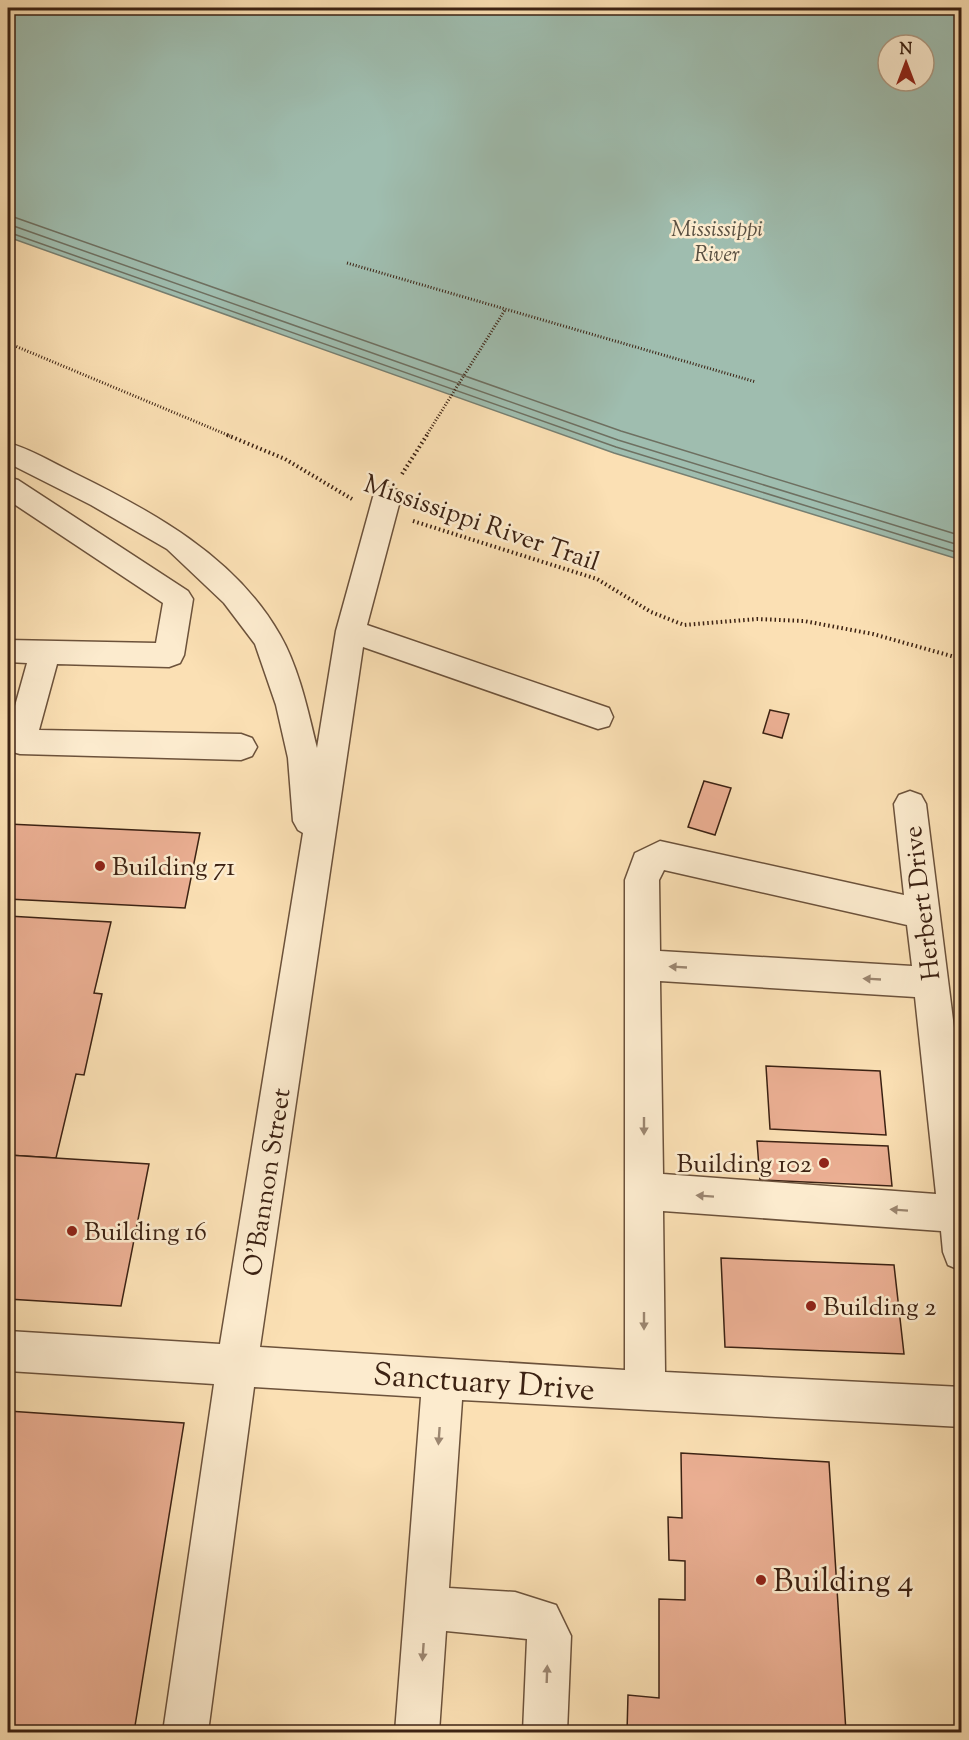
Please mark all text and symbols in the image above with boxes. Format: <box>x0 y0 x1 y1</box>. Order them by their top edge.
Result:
north arrow <box>876 33 936 93</box>
text: N <box>900 39 913 62</box>
water label: Mississippi River <box>671 215 763 272</box>
street label: Mississippi River Trail <box>358 467 604 582</box>
street label: Herbert Drive <box>896 823 951 982</box>
place label: Building 71 <box>112 850 235 887</box>
marker: Building 71 <box>93 859 107 873</box>
one-way arrow <box>668 963 687 972</box>
one-way arrow <box>863 974 882 984</box>
street label: O'Bannon Street <box>235 1085 302 1279</box>
one-way arrow <box>639 1116 649 1135</box>
place label: Building 102 <box>677 1147 812 1184</box>
marker: Building 102 <box>817 1156 831 1170</box>
one-way arrow <box>695 1191 714 1200</box>
one-way arrow <box>890 1205 909 1215</box>
place label: Building 16 <box>84 1215 207 1252</box>
marker: Building 16 <box>65 1224 79 1238</box>
place label: Building 2 <box>823 1290 936 1327</box>
marker: Building 2 <box>804 1299 818 1313</box>
one-way arrow <box>640 1311 649 1330</box>
street label: Sanctuary Drive <box>371 1353 596 1415</box>
one-way arrow <box>434 1427 444 1446</box>
place label: Building 4 <box>773 1560 914 1606</box>
marker: Building 4 <box>754 1573 768 1587</box>
one-way arrow <box>418 1642 428 1661</box>
one-way arrow <box>543 1665 552 1684</box>

